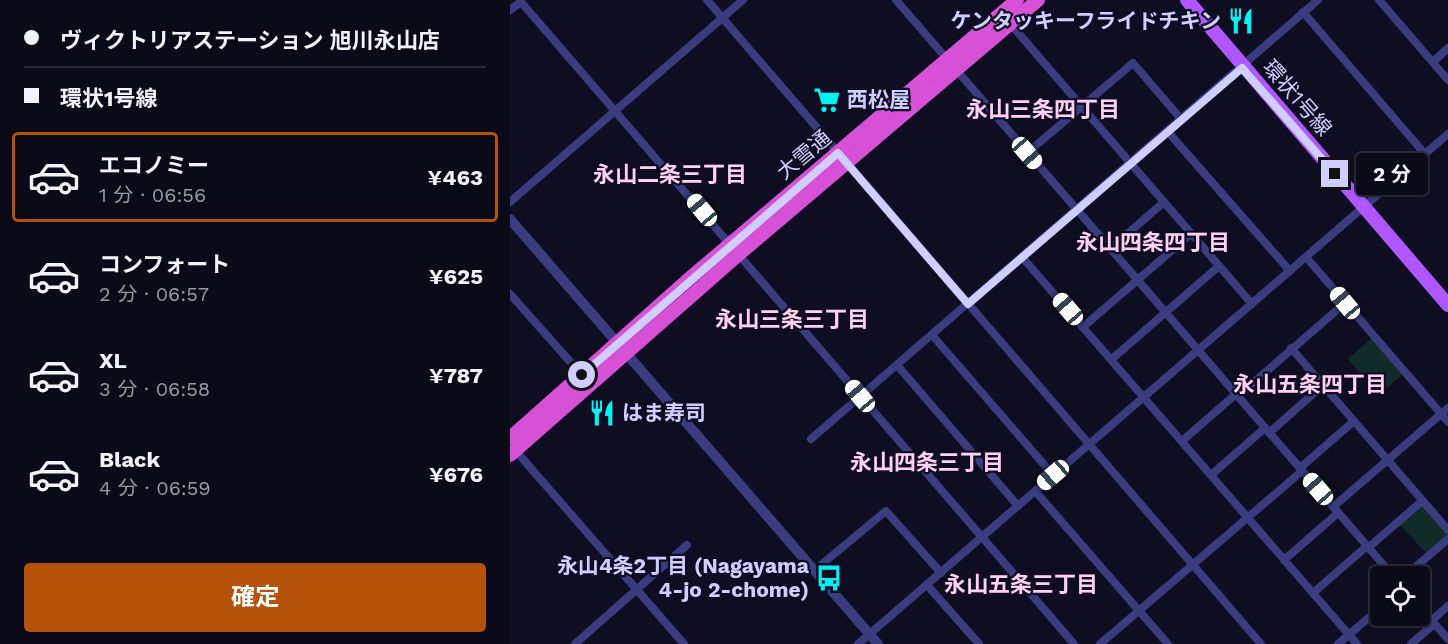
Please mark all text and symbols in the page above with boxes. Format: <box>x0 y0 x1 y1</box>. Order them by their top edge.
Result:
restaurant icon: ケンタッキーフライドチキン <box>1226 6 1256 36</box>
place label: ケンタッキーフライドチキン <box>951 8 1221 33</box>
text: ヴィクトリアステーション 旭川永山店 <box>60 28 440 53</box>
street label: 環状1号線 <box>1258 55 1337 141</box>
supermarket icon: 西松屋 <box>812 85 842 115</box>
text: 環状1号線 <box>60 86 157 111</box>
place label: 西松屋 <box>847 87 910 112</box>
district label: 永山三条四丁目 <box>966 97 1120 122</box>
street label: 大雪通 <box>772 125 836 184</box>
car <box>1008 134 1046 172</box>
icon: car <box>27 150 81 204</box>
text: エコノミー <box>99 153 209 178</box>
callout: 2 分 <box>1356 153 1428 195</box>
route end <box>1321 160 1348 187</box>
district label: 永山二条三丁目 <box>593 162 747 187</box>
text: 2 分 <box>1373 162 1411 186</box>
text: ¥463 <box>428 165 483 190</box>
text: 1 分 · 06:56 <box>99 183 206 207</box>
car <box>684 190 720 230</box>
district label: 永山四条四丁目 <box>1076 230 1230 255</box>
icon: car <box>27 249 81 303</box>
text: コンフォート <box>99 252 230 277</box>
text: ¥625 <box>429 264 483 289</box>
text: 2 分 · 06:57 <box>99 282 209 306</box>
car <box>1327 283 1363 323</box>
car <box>1049 290 1087 328</box>
district label: 永山三条三丁目 <box>715 307 869 332</box>
icon: car <box>27 348 81 402</box>
text: XL <box>99 348 127 373</box>
route start <box>568 361 595 388</box>
text: ¥787 <box>429 363 483 388</box>
district label: 永山五条四丁目 <box>1233 372 1387 397</box>
car <box>842 376 878 416</box>
text: 3 分 · 06:58 <box>99 377 210 401</box>
restaurant icon: はま寿司 <box>587 398 617 428</box>
place label: はま寿司 <box>622 400 706 425</box>
icon: car <box>27 447 81 501</box>
text: Black <box>99 447 160 472</box>
district label: 永山四条三丁目 <box>850 450 1004 475</box>
car <box>1034 456 1072 494</box>
text: ¥676 <box>429 462 483 487</box>
car <box>1299 470 1337 508</box>
text: 4 分 · 06:59 <box>99 476 211 500</box>
place label: 永山4条2丁目 (Nagayama 4-jo 2-chome) <box>557 553 810 602</box>
button: 確定 <box>24 563 486 632</box>
bus stop icon: 永山4条2丁目 (Nagayama 4-jo 2-chome) <box>814 563 844 593</box>
map controls <box>1370 566 1430 626</box>
button: locate <box>1370 566 1430 626</box>
district label: 永山五条三丁目 <box>944 572 1098 597</box>

